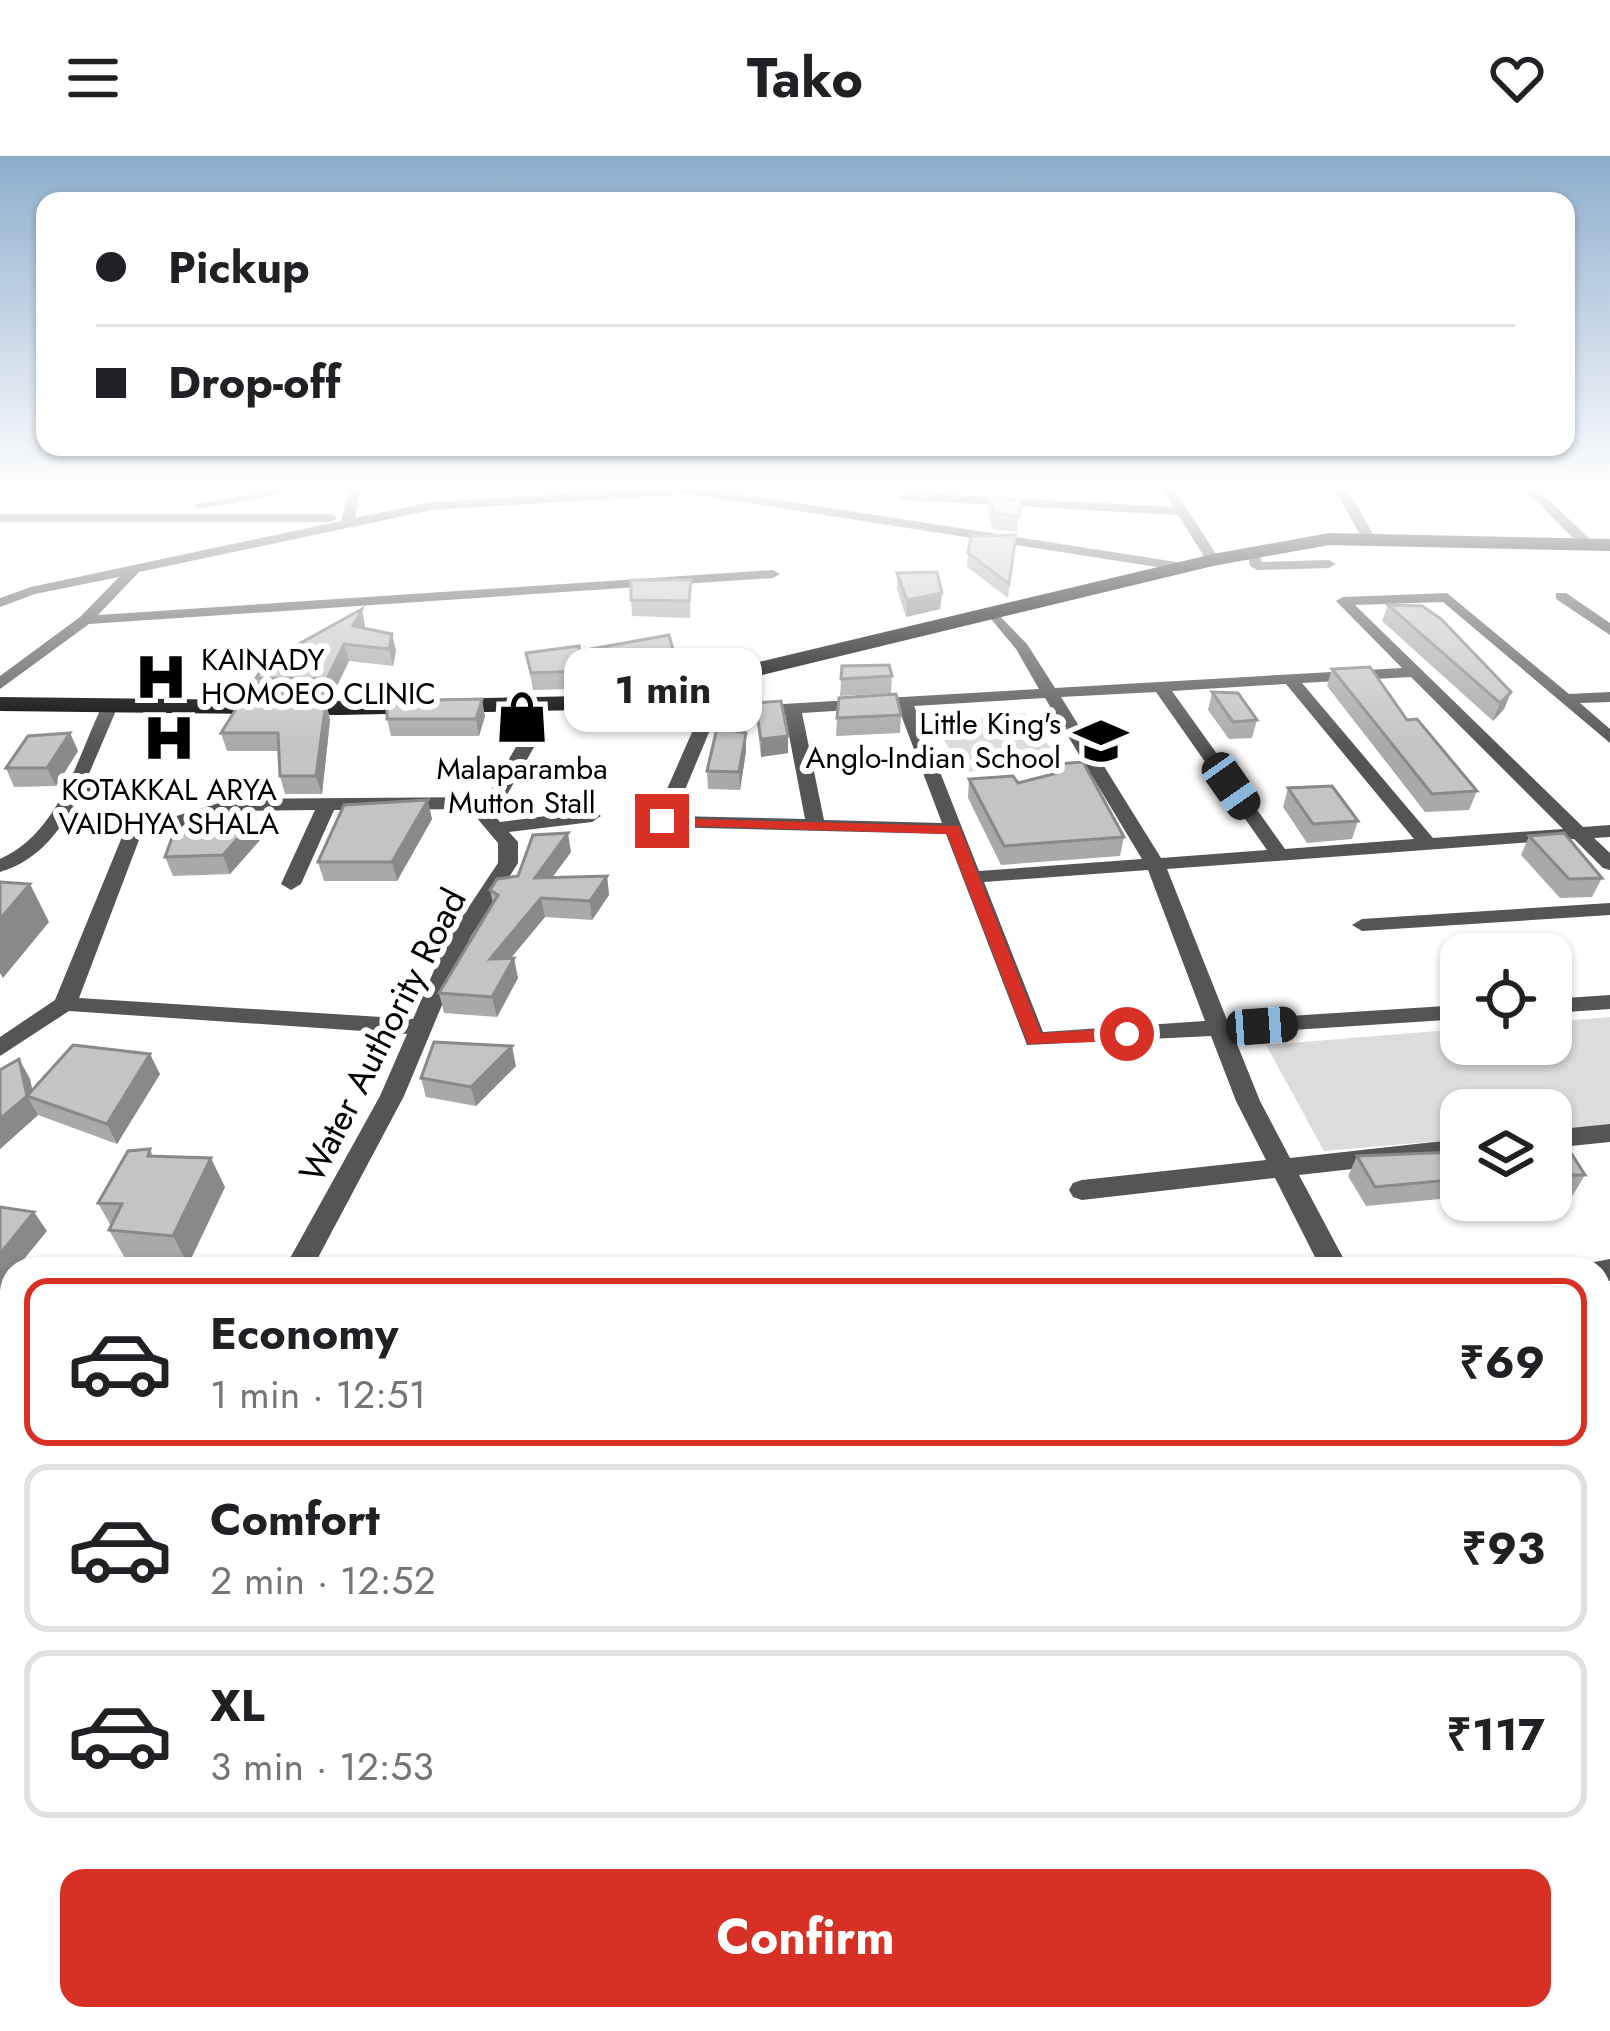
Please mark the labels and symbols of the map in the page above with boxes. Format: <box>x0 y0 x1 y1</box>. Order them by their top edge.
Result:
place label: KAINADY HOMOEO CLINIC <box>201 638 436 715</box>
callout: 1 min <box>563 647 761 731</box>
hospital icon: KAINADY HOMOEO CLINIC <box>132 648 190 706</box>
shop icon: Malaparamba Mutton Stall <box>493 688 551 746</box>
place label: Little King's Anglo-Indian School <box>805 702 1061 779</box>
hospital icon: KOTAKKAL ARYA VAIDHYA SHALA <box>140 709 198 767</box>
school or university icon: Little King's Anglo-Indian School <box>1072 712 1130 770</box>
car <box>1196 746 1266 826</box>
place label: Malaparamba Mutton Stall <box>436 747 608 824</box>
place label: KOTAKKAL ARYA VAIDHYA SHALA <box>59 768 279 845</box>
route end <box>635 794 689 848</box>
street label: Water Authority Road <box>285 879 479 1191</box>
car <box>1225 1006 1299 1046</box>
route start <box>1100 1007 1154 1061</box>

